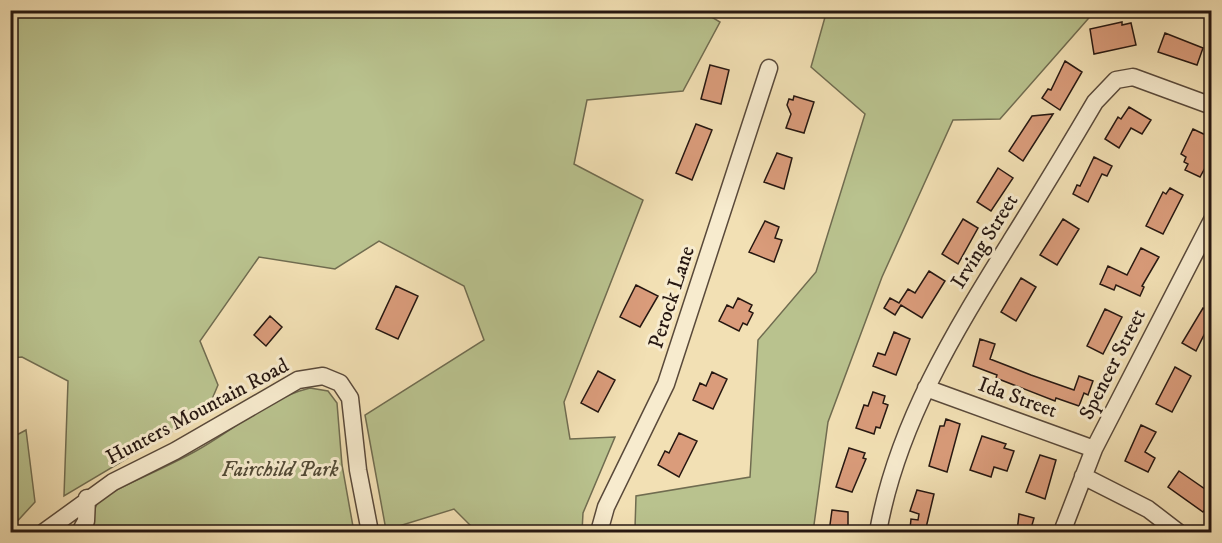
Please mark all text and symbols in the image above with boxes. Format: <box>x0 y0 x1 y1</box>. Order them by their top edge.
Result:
street label: Irving Street <box>946 189 1024 294</box>
street label: Perock Lane <box>643 242 701 352</box>
street label: Spencer Street <box>1074 304 1152 424</box>
street label: Hunters Mountain Road <box>102 352 294 471</box>
street label: Ida Street <box>975 372 1061 424</box>
park label: Fairchild Park <box>222 457 339 483</box>

